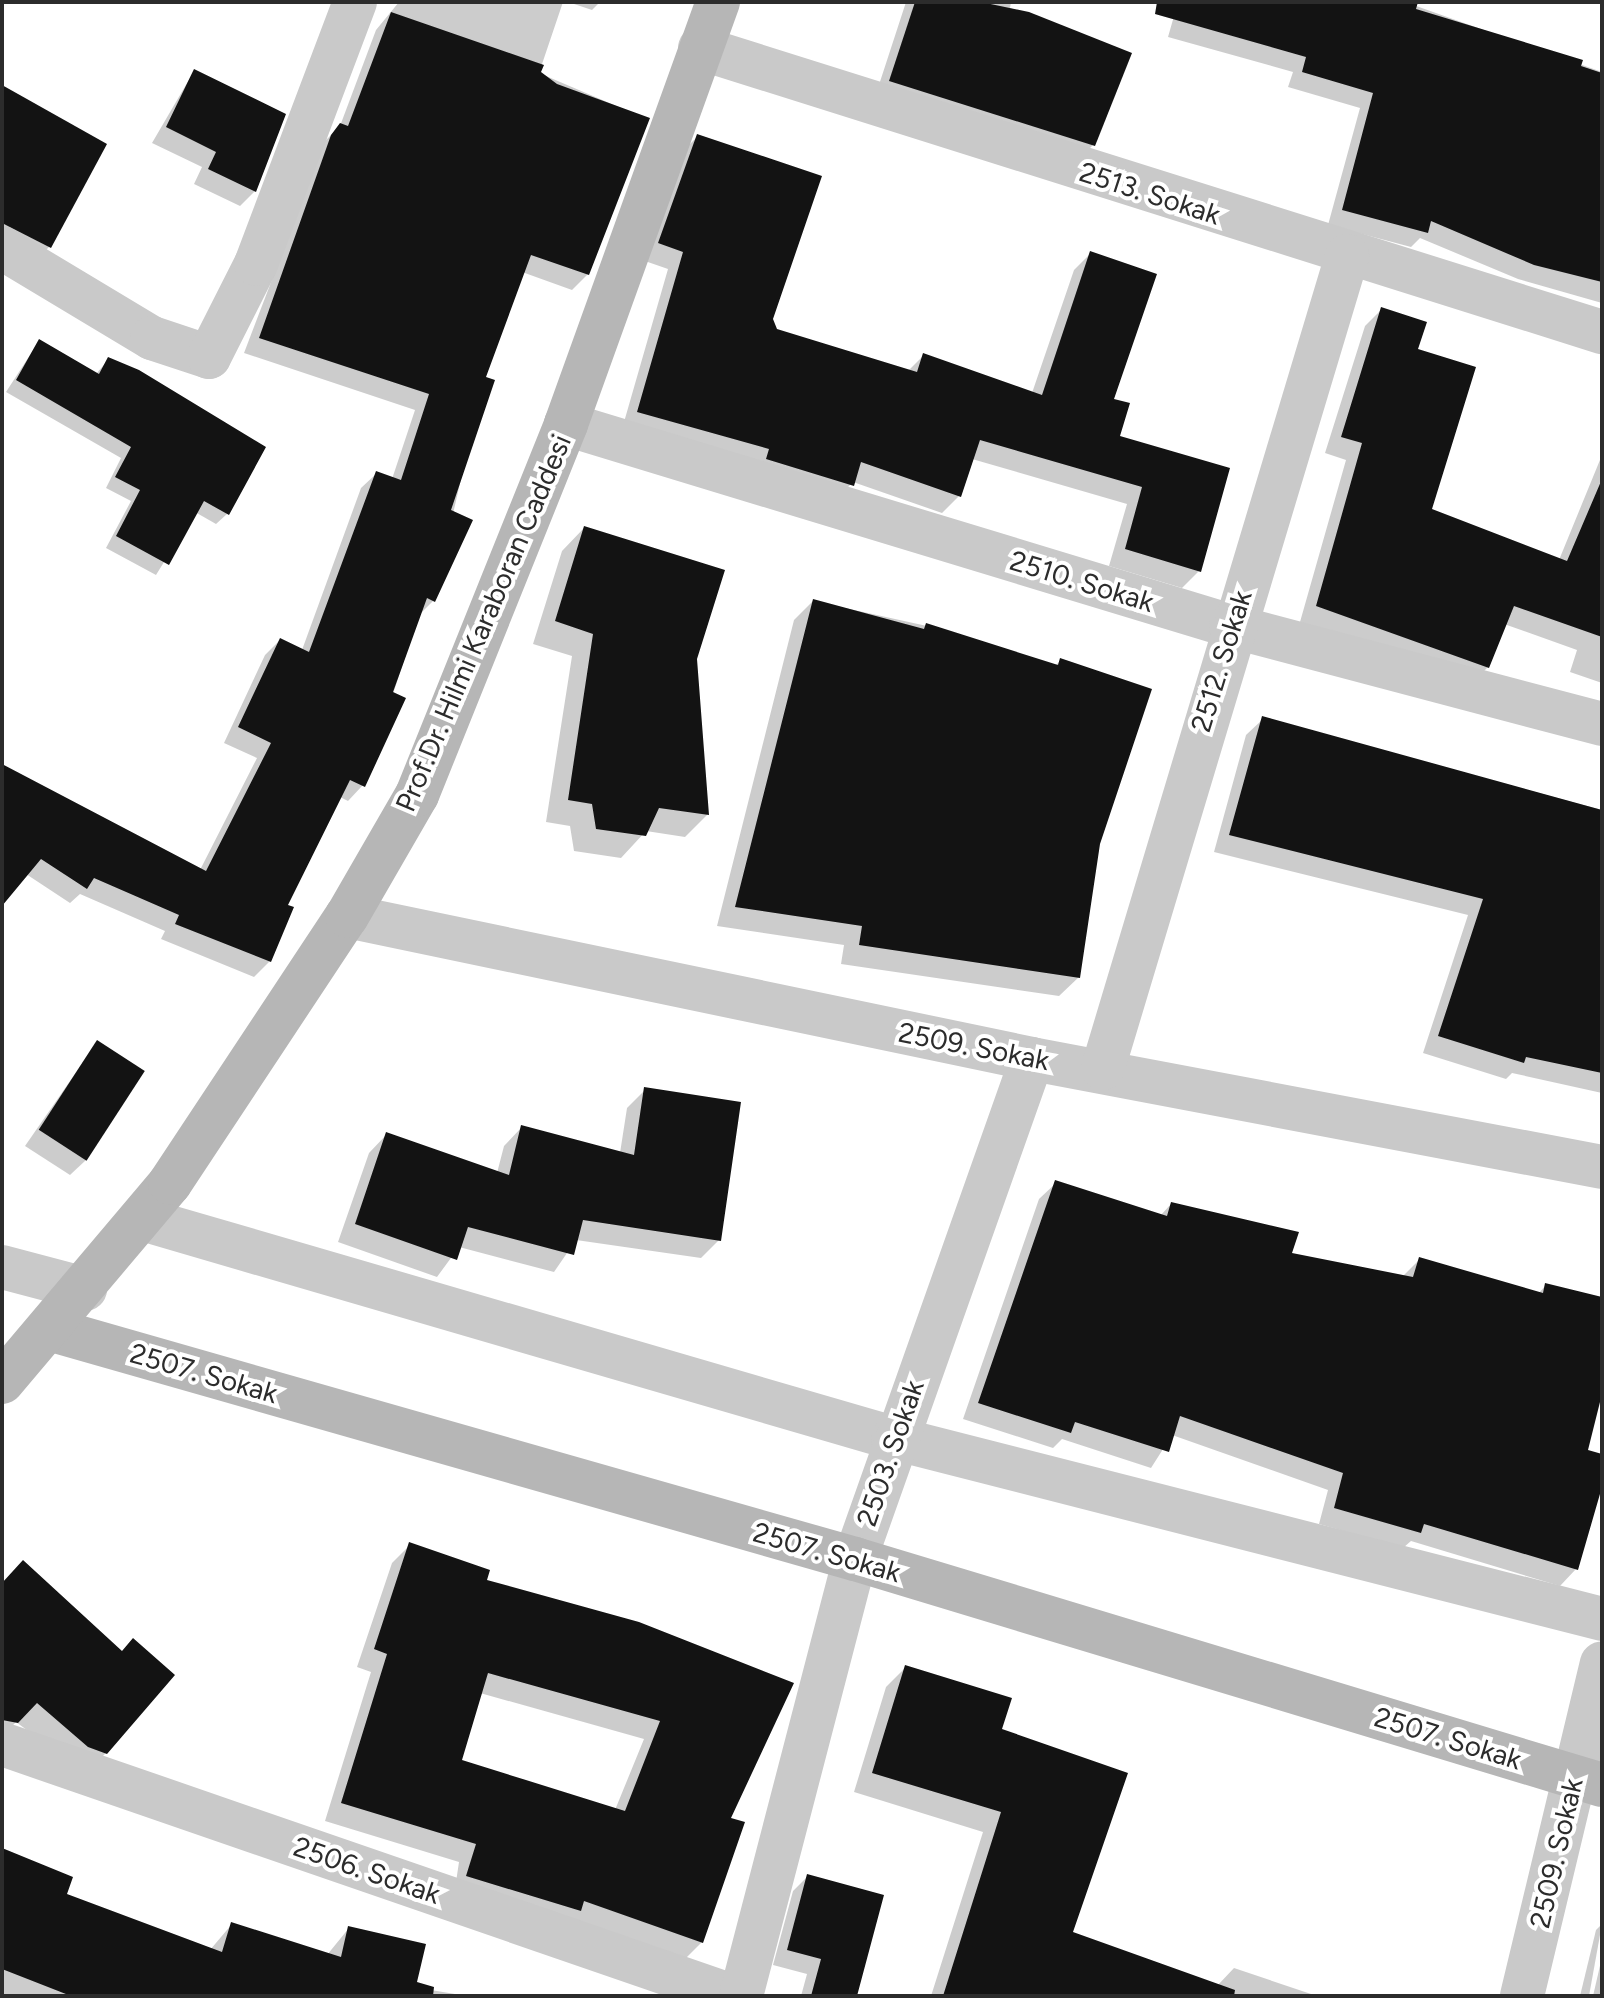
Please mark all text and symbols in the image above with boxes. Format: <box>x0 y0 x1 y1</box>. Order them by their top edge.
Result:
street label: 2513. Sokak <box>1075 154 1225 232</box>
street label: Prof.Dr. Hilmi Karaboran Caddesi <box>388 429 578 817</box>
street label: 2510. Sokak <box>1006 543 1158 619</box>
street label: 2512. Sokak <box>1184 586 1258 736</box>
street label: 2509. Sokak <box>896 1015 1052 1077</box>
street label: 2507. Sokak <box>126 1336 282 1410</box>
street label: 2503. Sokak <box>849 1376 931 1530</box>
street label: 2507. Sokak <box>749 1515 905 1589</box>
street label: 2507. Sokak <box>1370 1700 1526 1776</box>
street label: 2509. Sokak <box>1522 1775 1590 1931</box>
street label: 2506. Sokak <box>289 1829 445 1911</box>

